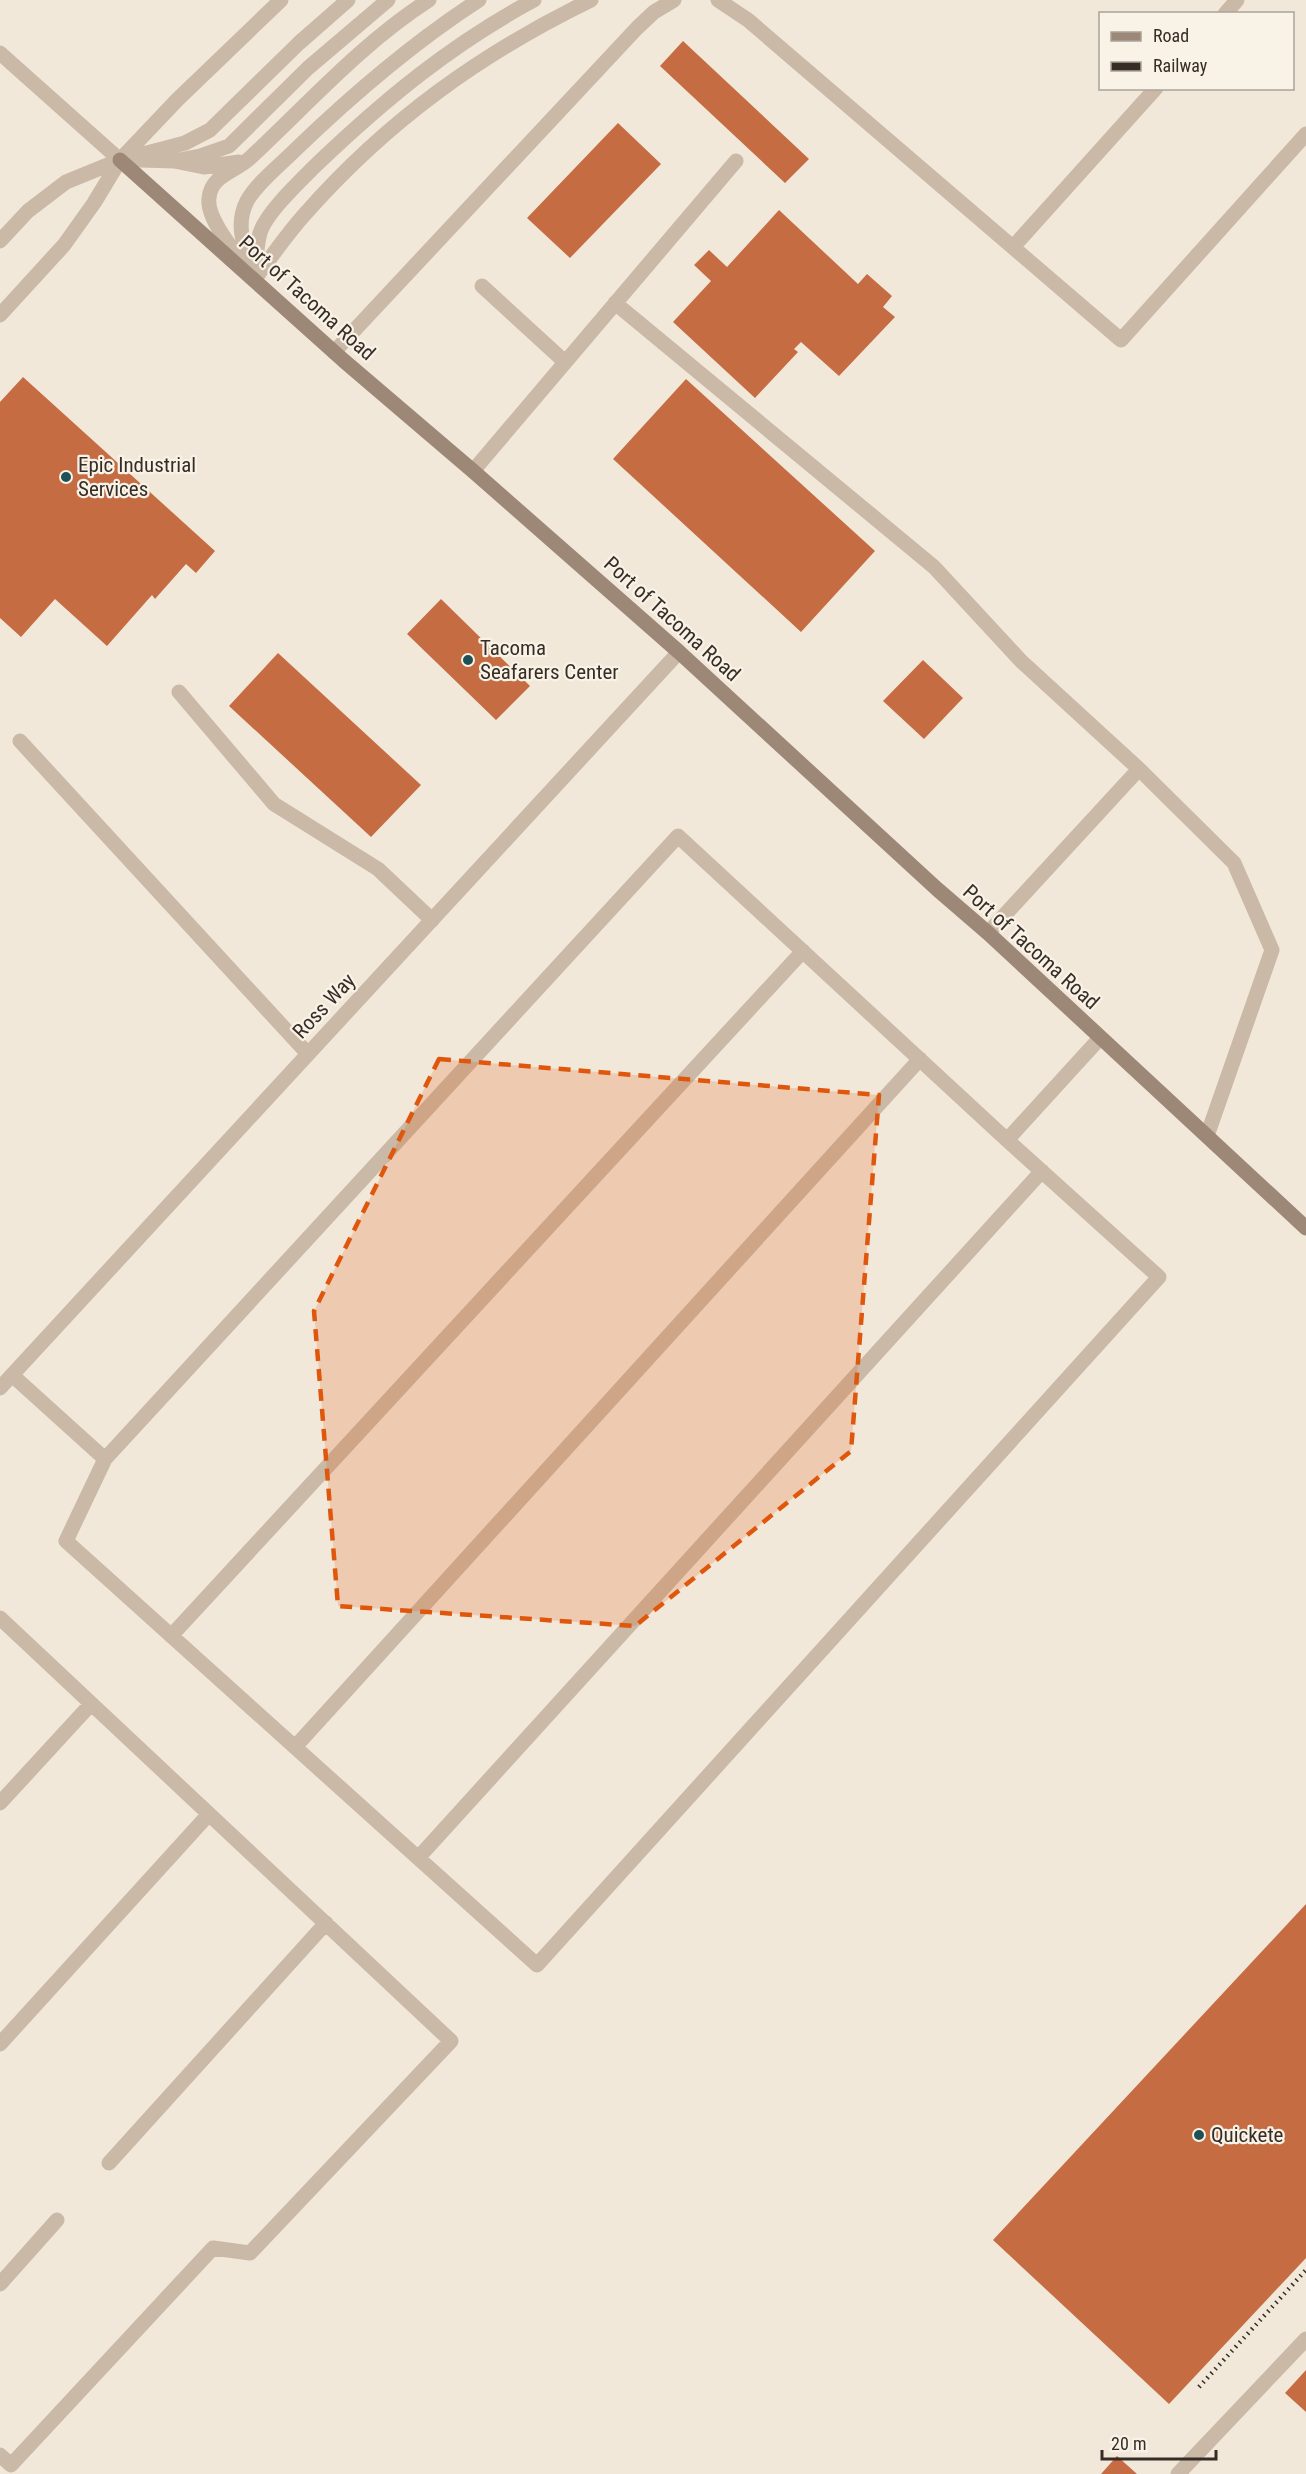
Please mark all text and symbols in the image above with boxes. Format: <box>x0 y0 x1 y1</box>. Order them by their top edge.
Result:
legend <box>1099 12 1294 90</box>
text: Road <box>1153 25 1189 46</box>
text: Railway <box>1153 55 1208 76</box>
street label: Port of Tacoma Road <box>234 231 380 365</box>
place label: Epic Industrial Services <box>78 453 196 501</box>
marker: Epic Industrial Services <box>59 470 73 484</box>
street label: Port of Tacoma Road <box>599 552 745 686</box>
place label: Tacoma Seafarers Center <box>480 636 619 684</box>
marker: Tacoma Seafarers Center <box>461 653 475 667</box>
street label: Port of Tacoma Road <box>958 880 1104 1014</box>
street label: Ross Way <box>288 968 360 1043</box>
place label: Quickete <box>1211 2123 1284 2147</box>
marker: Quickete <box>1192 2128 1206 2142</box>
scale bar <box>1102 2423 1216 2461</box>
text: 20 m <box>1111 2433 1146 2454</box>

